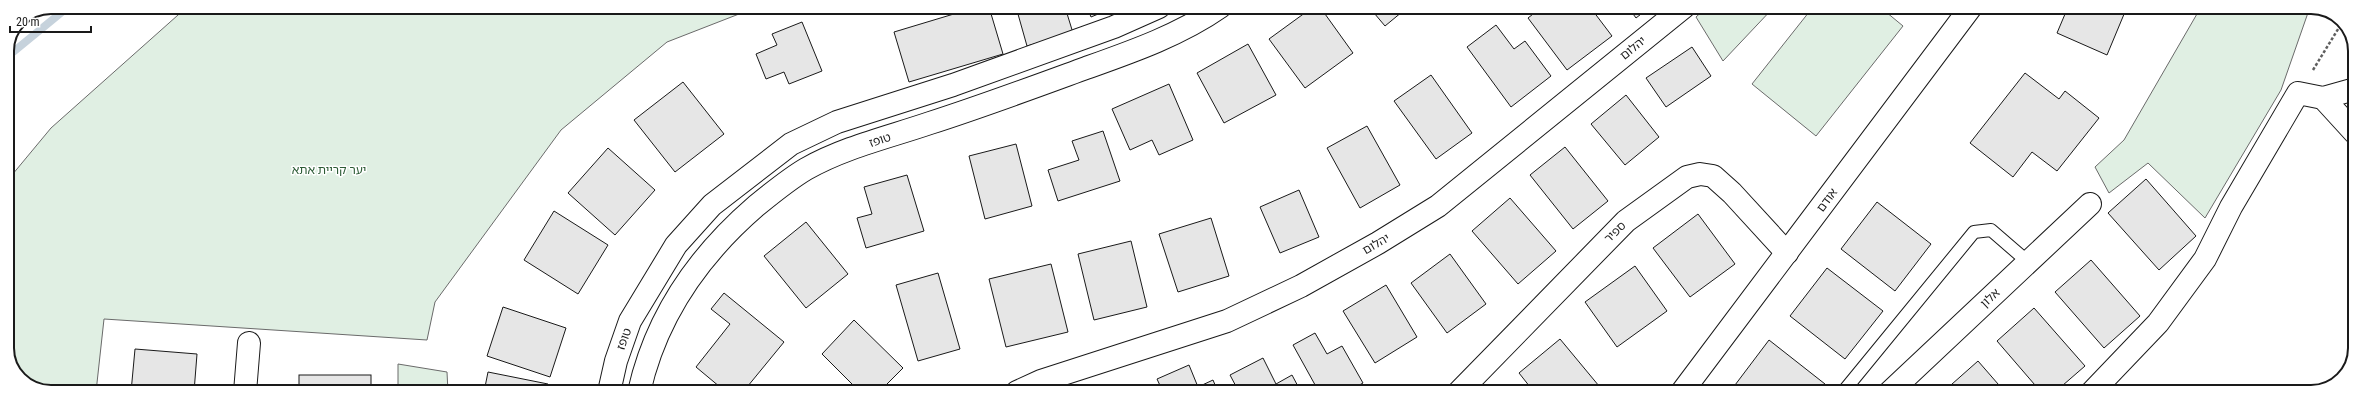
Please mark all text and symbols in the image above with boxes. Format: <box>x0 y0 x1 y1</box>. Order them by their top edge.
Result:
scale bar <box>10 8 91 34</box>
text: 20 m <box>16 15 40 29</box>
street label: יהלום <box>1617 33 1649 63</box>
street label: טופז <box>867 130 893 150</box>
park label: יער קריית אתא <box>292 163 366 177</box>
street label: אודם <box>1814 185 1841 214</box>
street label: ספיר <box>1601 218 1629 245</box>
street label: יהלום <box>1360 231 1392 257</box>
street label: אלון <box>1977 285 2003 310</box>
street label: טופז <box>614 326 634 352</box>

